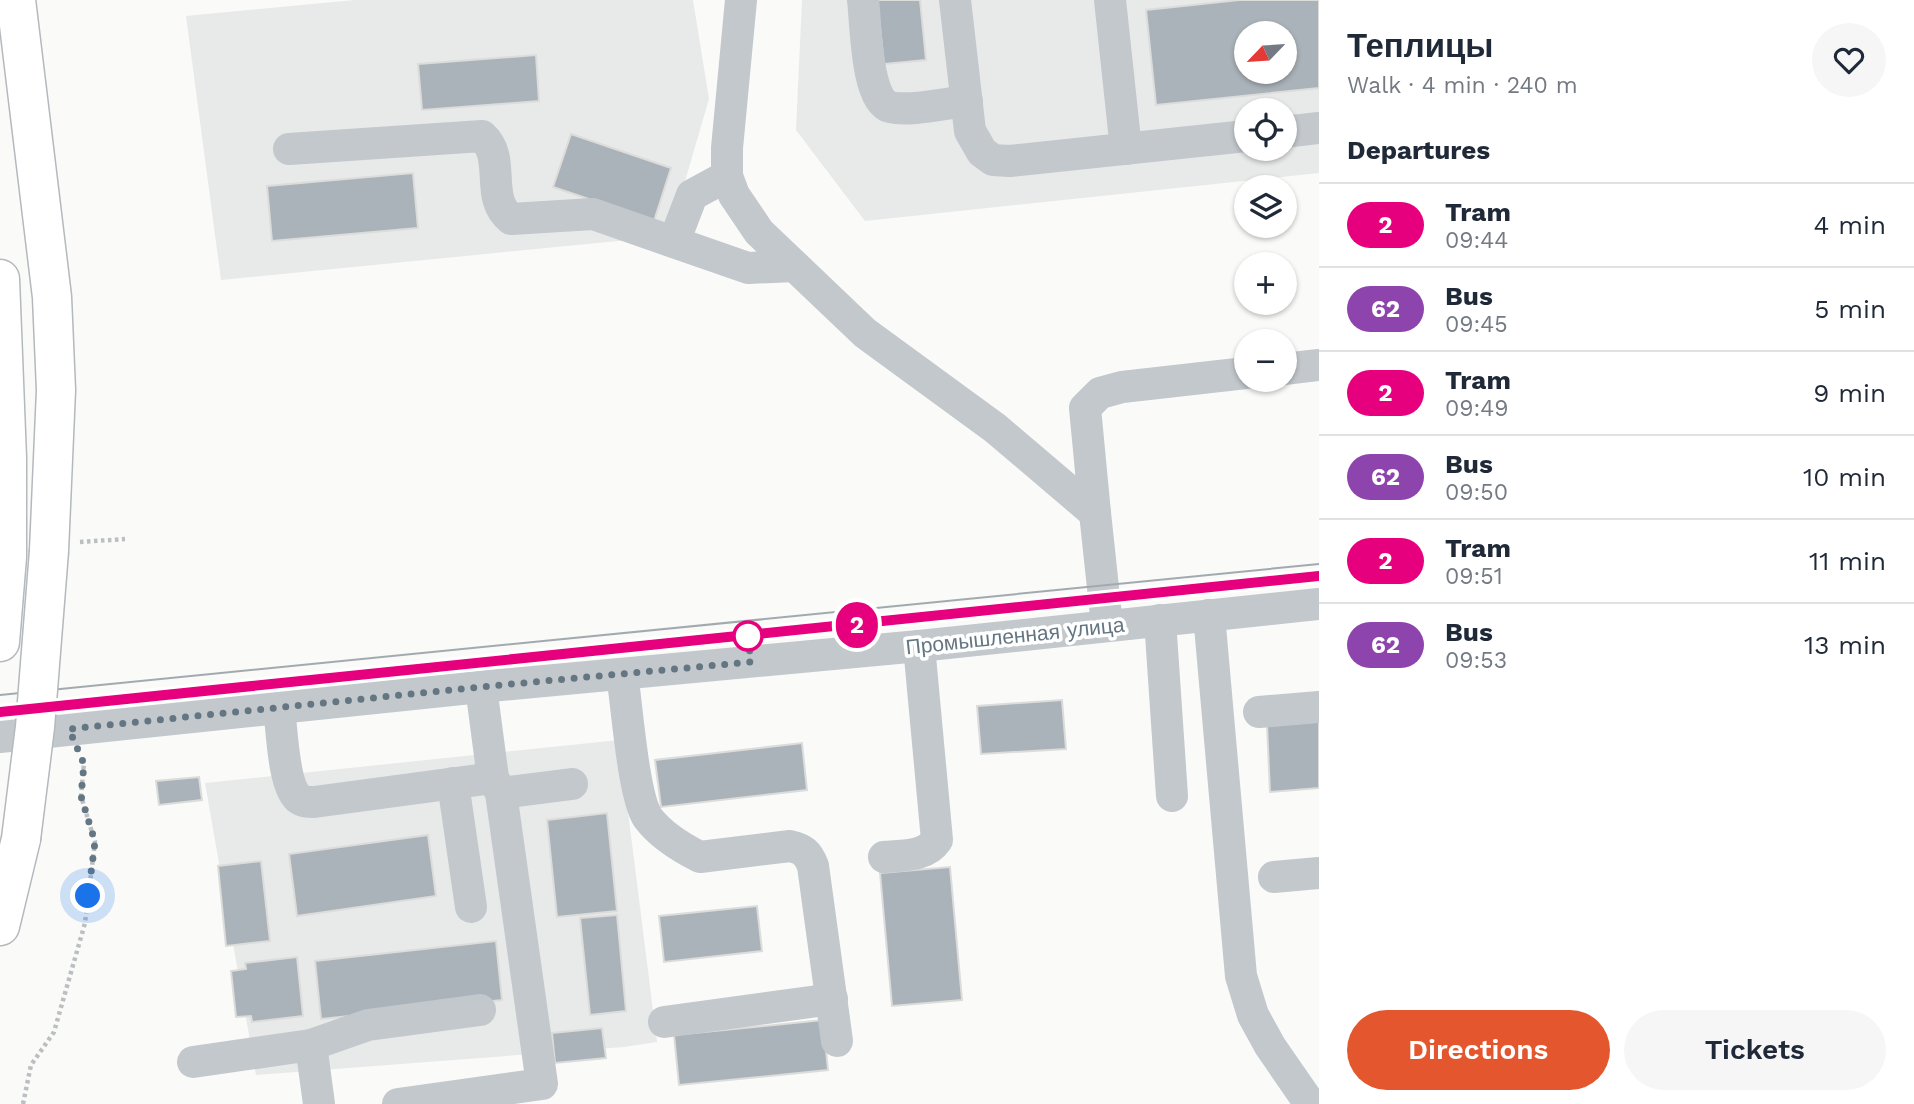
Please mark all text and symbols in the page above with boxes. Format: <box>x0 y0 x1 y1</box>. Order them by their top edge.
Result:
north arrow <box>1234 21 1297 84</box>
map controls <box>1234 21 1297 392</box>
button: heart <box>1812 23 1886 97</box>
text: Теплицы <box>1347 26 1494 65</box>
text: Walk · 4 min · 240 m <box>1347 72 1578 99</box>
button: locate <box>1234 98 1297 161</box>
text: Departures <box>1347 135 1490 165</box>
button: layers <box>1234 175 1297 238</box>
text: Tram <box>1445 197 1511 227</box>
text: 4 min <box>1813 210 1886 240</box>
text: 2 <box>1378 211 1393 239</box>
text: 09:44 <box>1445 227 1508 254</box>
button: + <box>1234 252 1297 315</box>
text: Bus <box>1445 281 1493 311</box>
text: 5 min <box>1814 294 1886 324</box>
text: 62 <box>1371 295 1400 323</box>
text: 09:45 <box>1445 311 1508 338</box>
button: − <box>1234 329 1297 392</box>
text: Tram <box>1445 365 1511 395</box>
text: 9 min <box>1813 378 1886 408</box>
text: 2 <box>1378 379 1393 407</box>
text: 09:49 <box>1445 395 1509 422</box>
text: Bus <box>1445 449 1493 479</box>
text: 10 min <box>1803 462 1886 492</box>
text: 62 <box>1371 463 1400 491</box>
text: 09:50 <box>1445 479 1508 506</box>
text: Tram <box>1445 533 1511 563</box>
text: 11 min <box>1809 546 1886 576</box>
text: 2 <box>1378 547 1393 575</box>
text: 09:51 <box>1445 563 1503 590</box>
line badge: 2 <box>834 602 880 648</box>
text: 2 <box>850 611 864 639</box>
street label: Промышленная улица <box>904 612 1126 659</box>
text: Bus <box>1445 617 1493 647</box>
unlabelled marker <box>733 621 763 651</box>
text: 13 min <box>1804 630 1886 660</box>
text: 62 <box>1371 631 1400 659</box>
text: 09:53 <box>1445 647 1507 674</box>
your location <box>70 878 105 913</box>
button: Directions <box>1347 1010 1610 1090</box>
button: Tickets <box>1624 1010 1886 1090</box>

